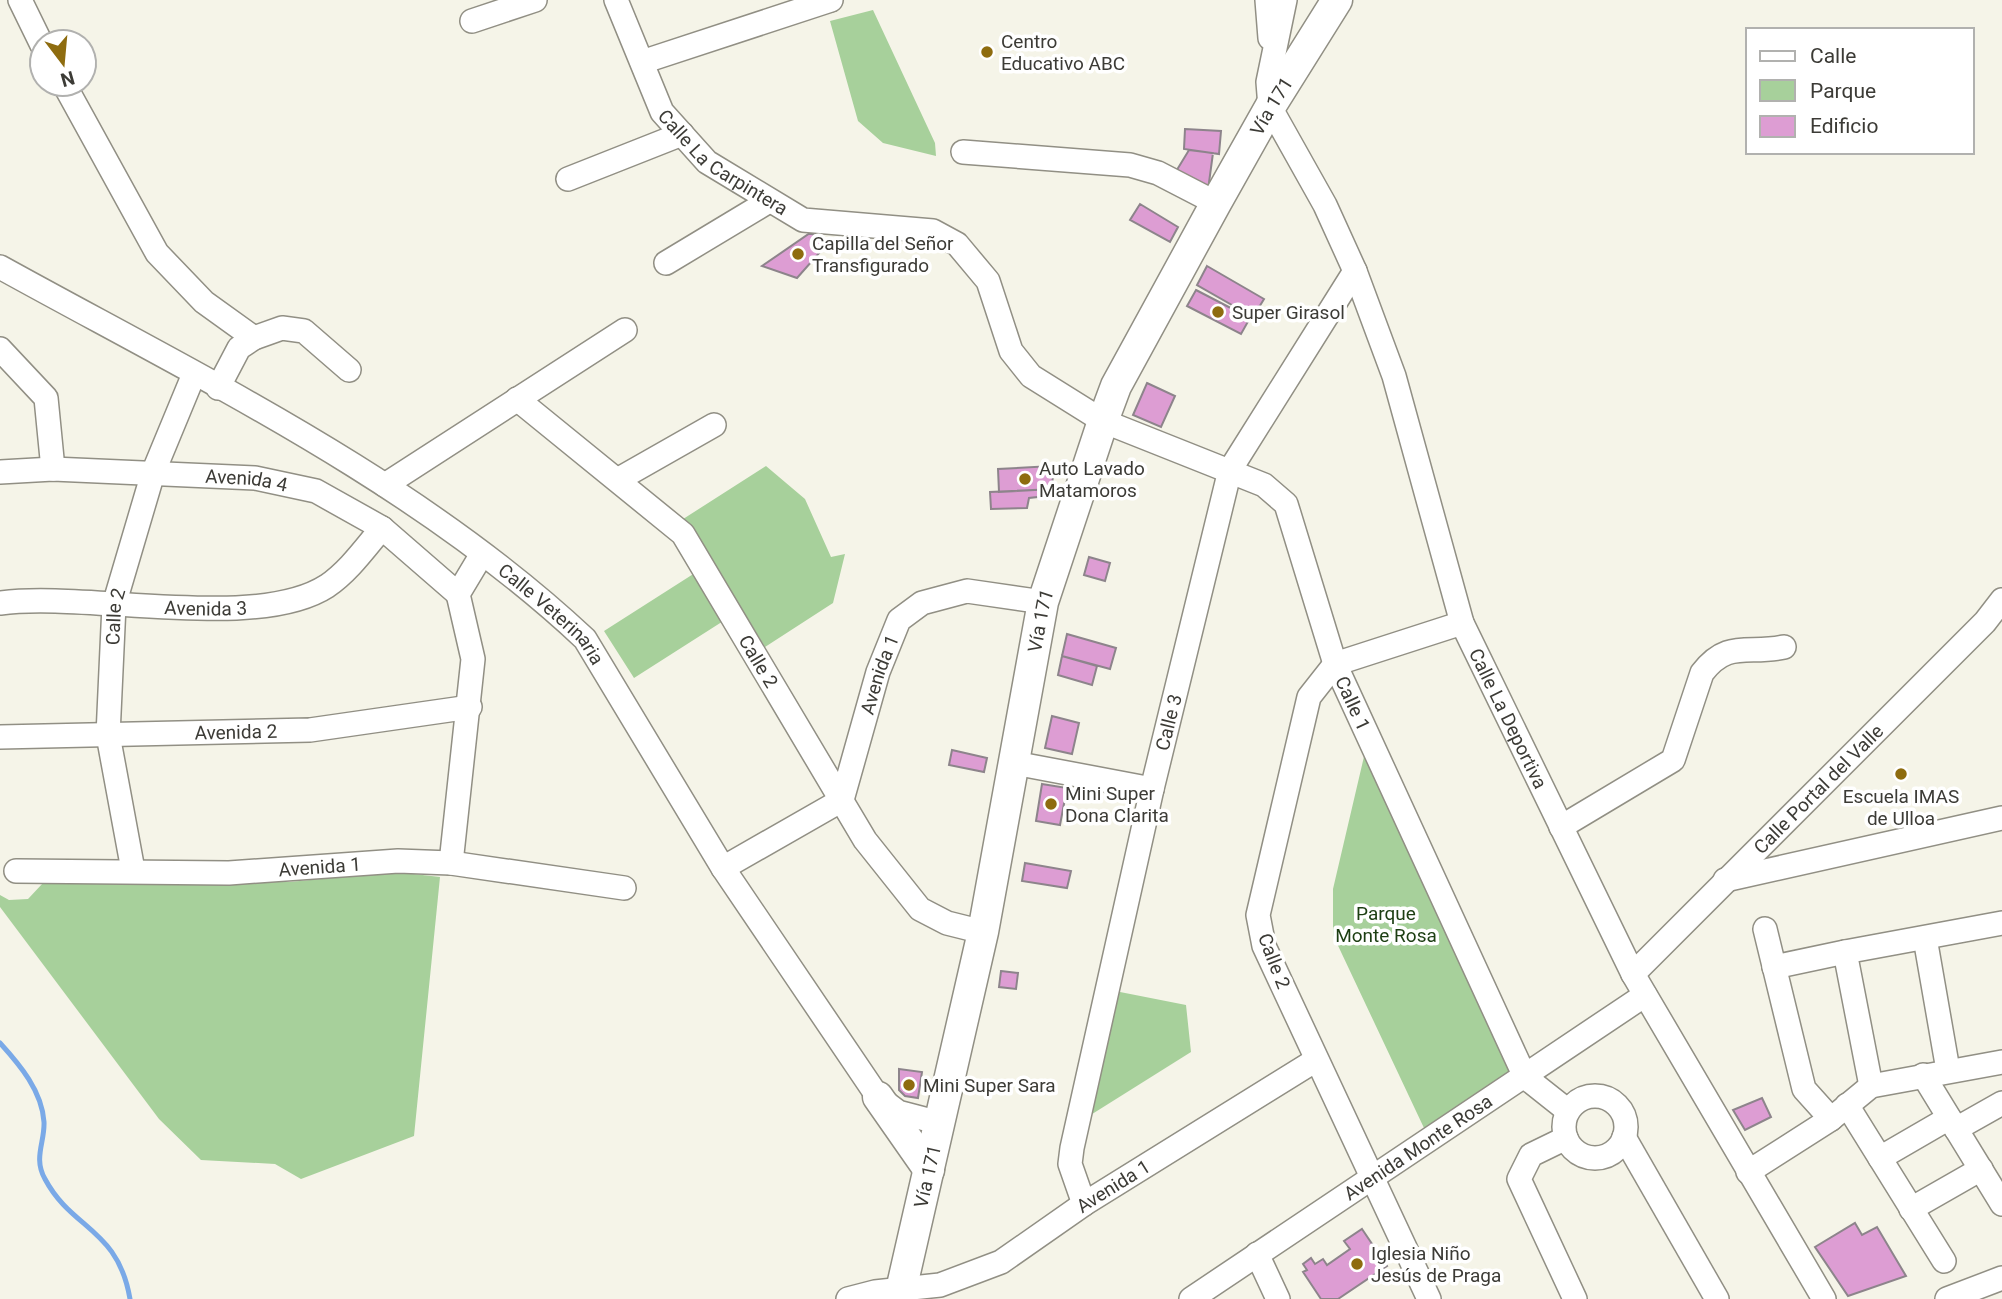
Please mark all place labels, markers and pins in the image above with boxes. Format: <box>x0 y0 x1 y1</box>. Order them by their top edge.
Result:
place label: Centro Educativo ABC <box>1001 30 1125 75</box>
marker: Centro Educativo ABC <box>979 44 995 60</box>
place label: Capilla del Señor Transfigurado <box>812 232 954 277</box>
marker: Capilla del Señor Transfigurado <box>790 246 806 262</box>
place label: Super Girasol <box>1232 301 1345 324</box>
marker: Super Girasol <box>1210 304 1226 320</box>
place label: Auto Lavado Matamoros <box>1039 457 1145 502</box>
marker: Auto Lavado Matamoros <box>1017 471 1033 487</box>
marker: Escuela IMAS de Ulloa <box>1893 766 1909 782</box>
place label: Mini Super Dona Clarita <box>1065 782 1169 827</box>
place label: Escuela IMAS de Ulloa <box>1843 785 1959 830</box>
marker: Mini Super Dona Clarita <box>1043 796 1059 812</box>
place label: Mini Super Sara <box>923 1074 1056 1097</box>
marker: Mini Super Sara <box>901 1077 917 1093</box>
place label: Iglesia Niño Jesús de Praga <box>1371 1242 1501 1287</box>
marker: Iglesia Niño Jesús de Praga <box>1349 1256 1365 1272</box>

